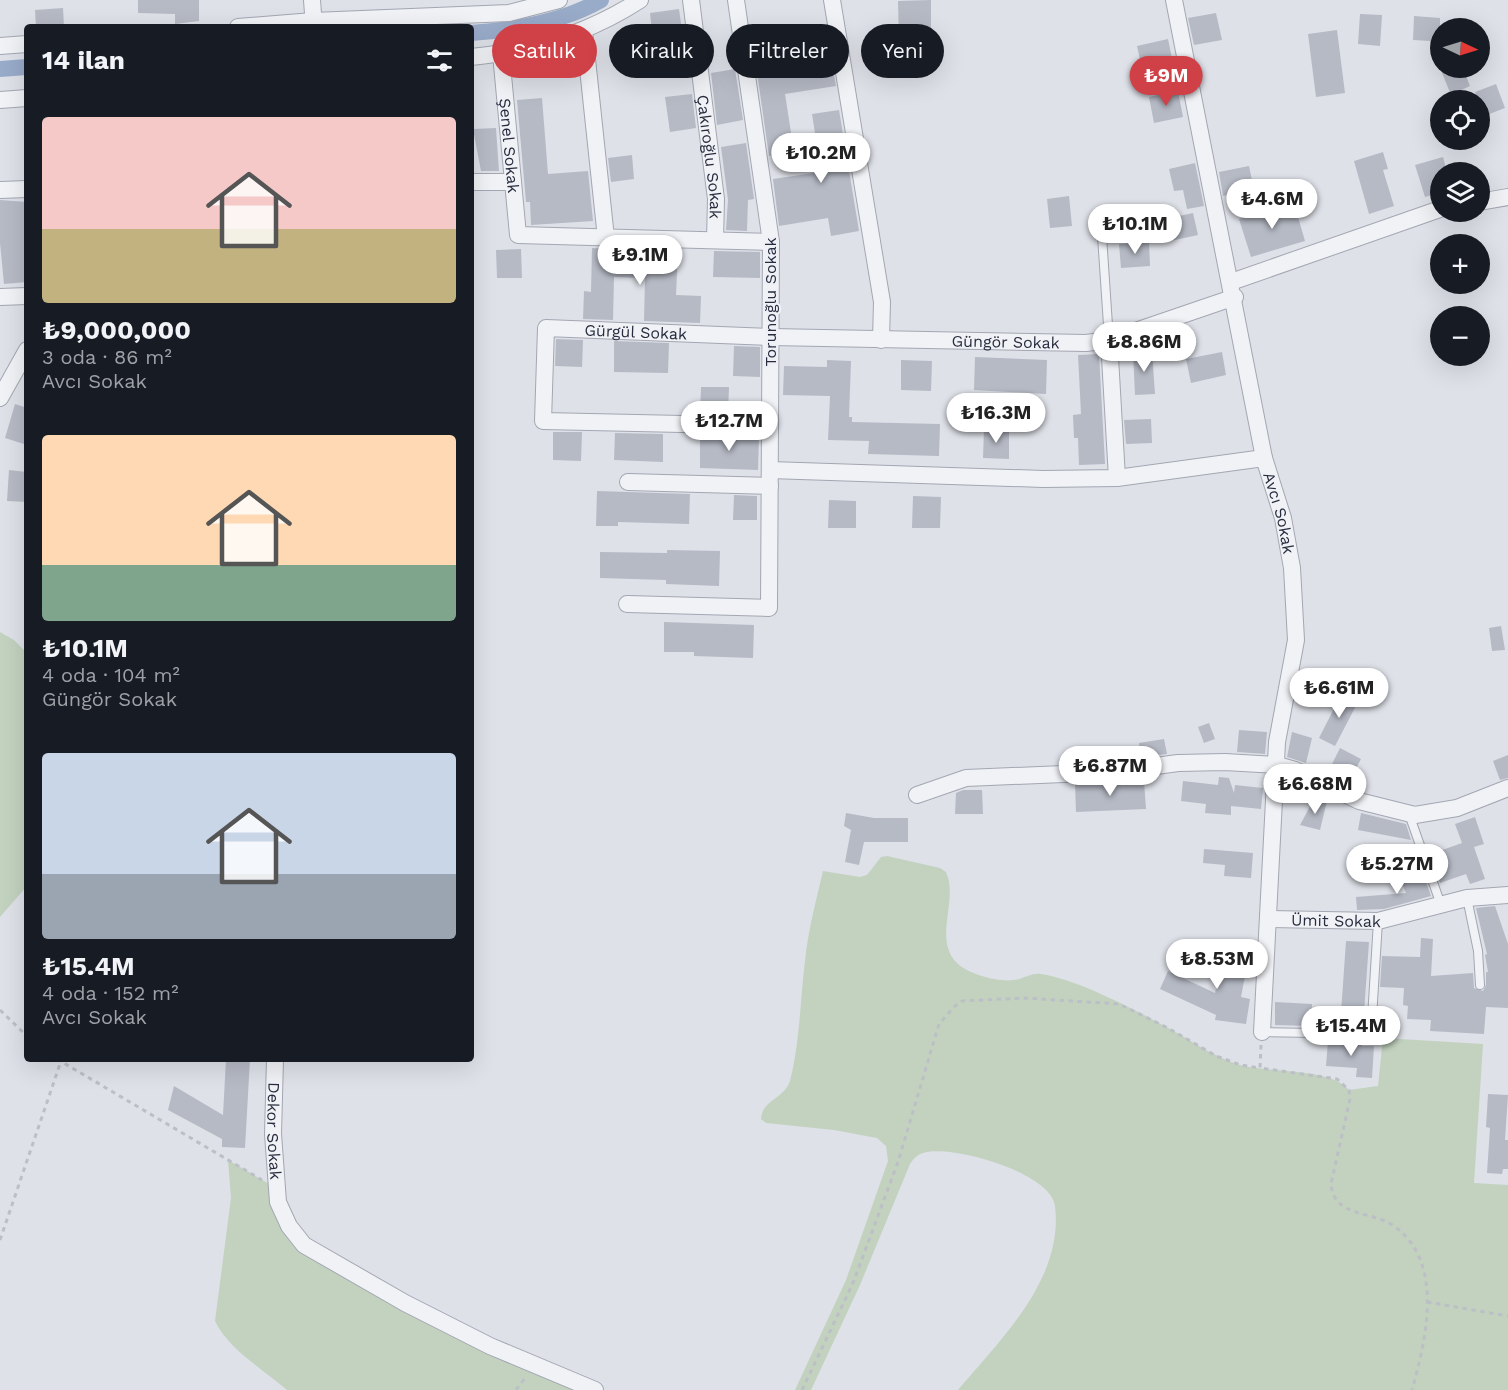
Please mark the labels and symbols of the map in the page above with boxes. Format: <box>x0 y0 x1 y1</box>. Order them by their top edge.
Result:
north arrow <box>1430 18 1490 78</box>
pin: ₺9M <box>1137 56 1195 107</box>
street label: Çakıroğlu Sokak <box>693 94 725 219</box>
street label: Şenel Sokak <box>495 97 523 194</box>
pin: ₺10.2M <box>772 133 870 184</box>
pin: ₺4.6M <box>1230 179 1314 230</box>
pin: ₺10.1M <box>1086 204 1184 255</box>
pin: ₺9.1M <box>598 235 682 286</box>
street label: Torunoğlu Sokak <box>761 237 780 367</box>
street label: Gürgül Sokak <box>584 321 688 344</box>
pin: ₺8.86M <box>1095 322 1193 373</box>
street label: Güngör Sokak <box>951 331 1060 352</box>
pin: ₺16.3M <box>947 393 1045 444</box>
pin: ₺12.7M <box>680 401 778 452</box>
street label: Avcı Sokak <box>1259 470 1298 556</box>
pin: ₺6.61M <box>1290 668 1388 719</box>
pin: ₺6.87M <box>1061 746 1159 797</box>
pin: ₺6.68M <box>1266 764 1364 815</box>
pin: ₺5.27M <box>1348 844 1446 895</box>
street label: Ümit Sokak <box>1291 910 1381 931</box>
pin: ₺8.53M <box>1168 939 1266 990</box>
pin: ₺15.4M <box>1302 1006 1400 1057</box>
street label: Dekor Sokak <box>263 1082 285 1180</box>

